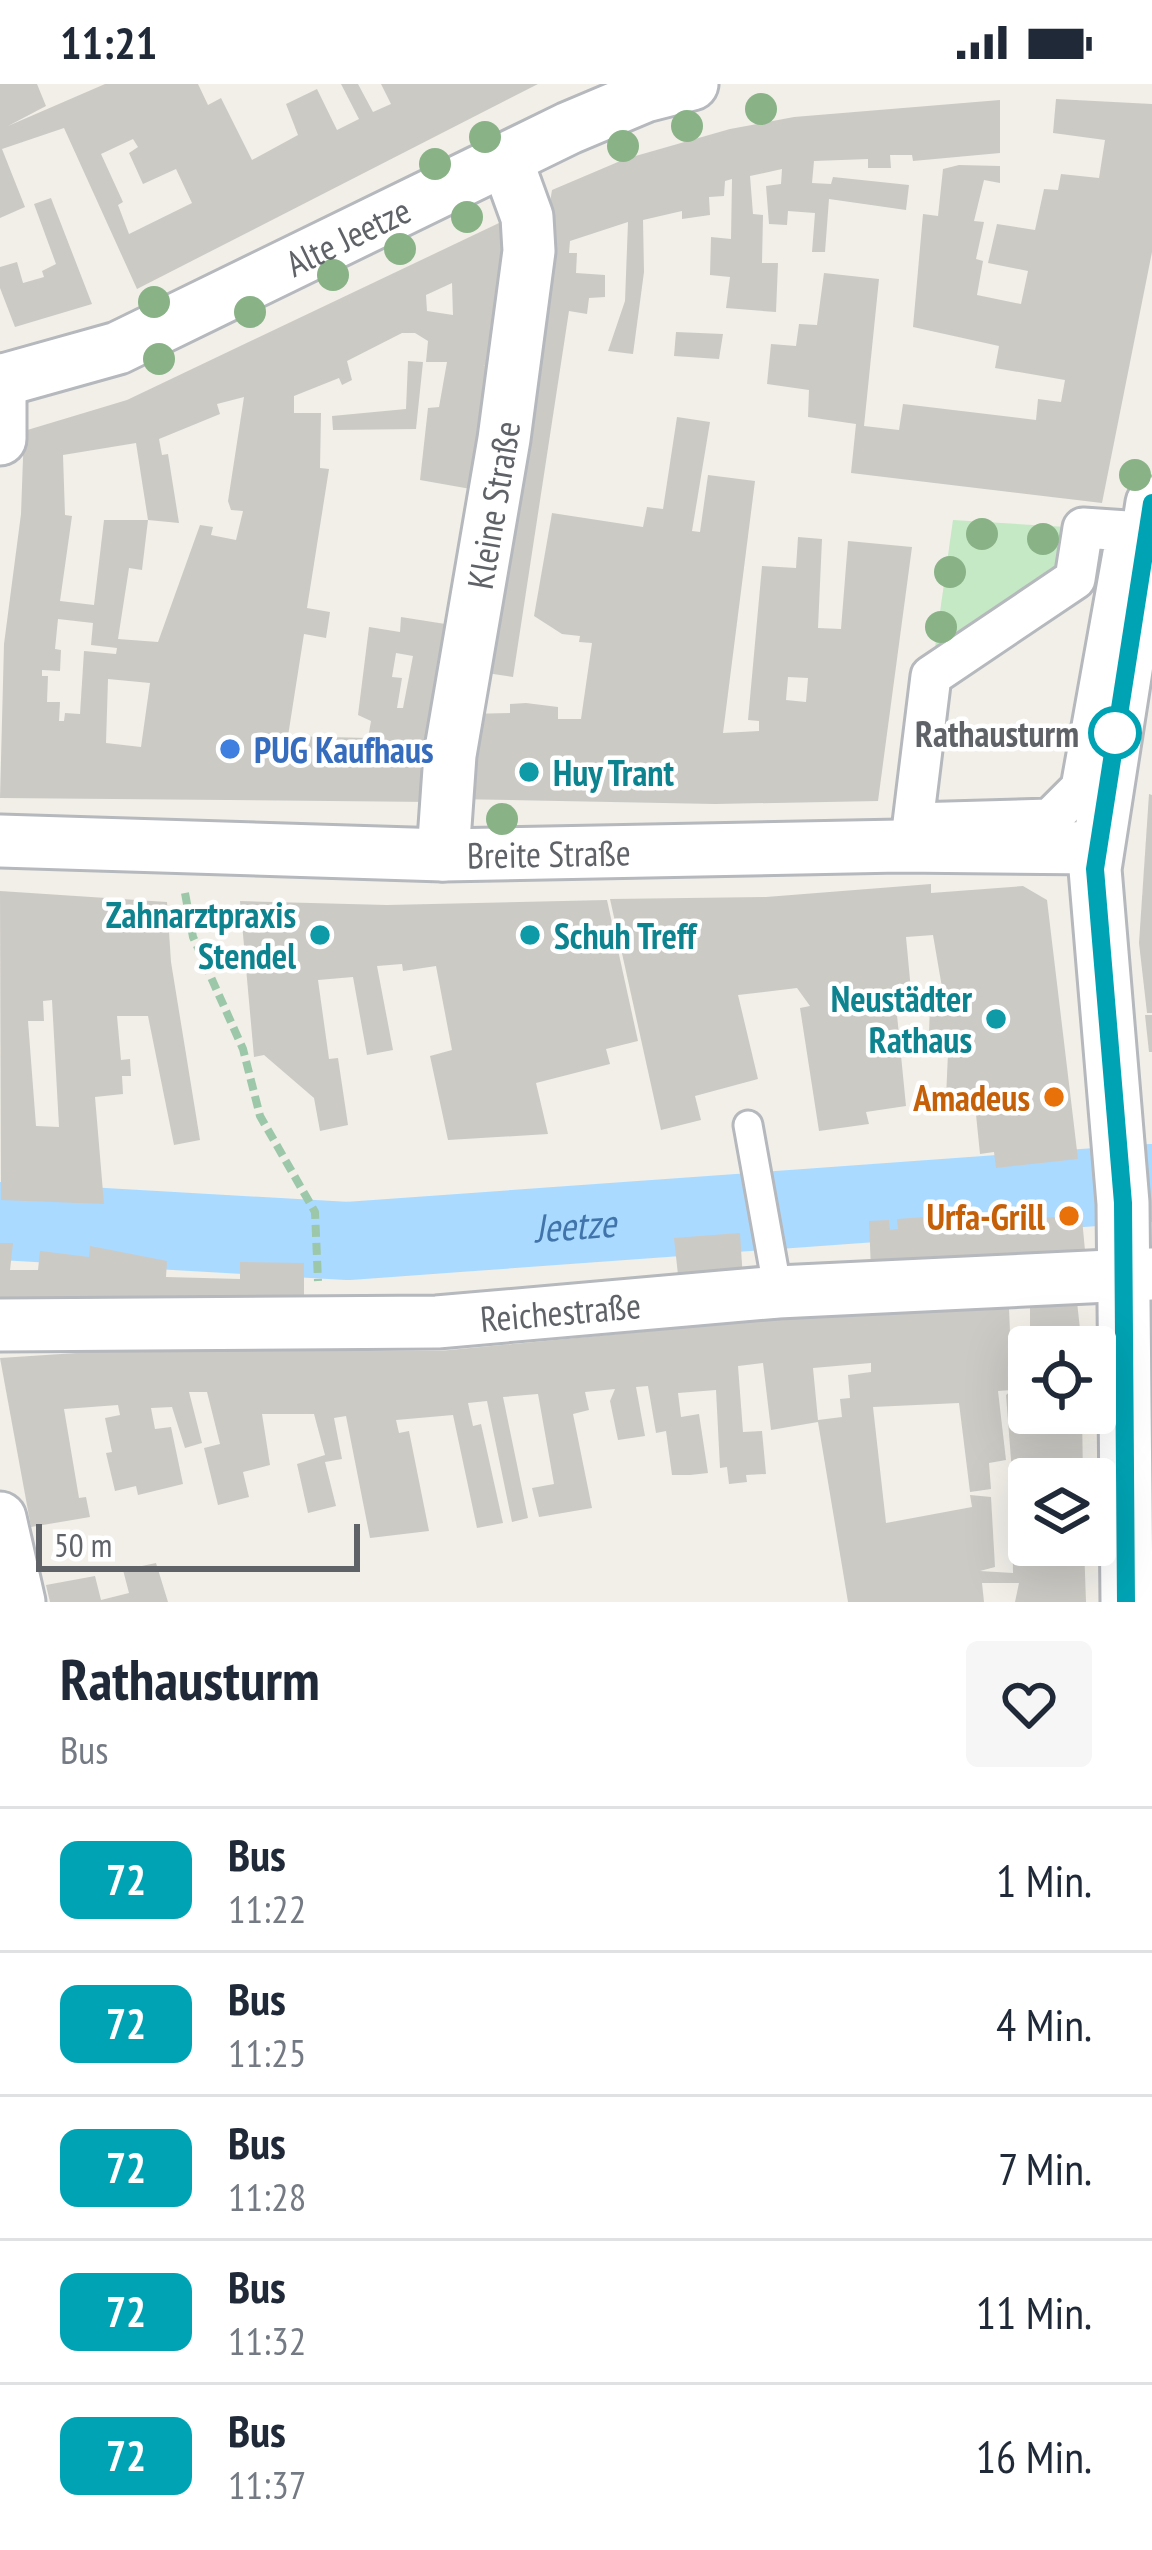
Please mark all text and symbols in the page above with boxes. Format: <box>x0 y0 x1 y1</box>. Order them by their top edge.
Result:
text: 11:21 <box>60 13 157 71</box>
street label: Alte Jeetze <box>278 186 418 286</box>
street label: Kleine Straße <box>455 418 530 592</box>
marker: Rathausturm <box>1090 708 1140 758</box>
place label: Rathausturm <box>915 710 1079 757</box>
place label: PUG Kaufhaus <box>254 726 434 773</box>
marker: PUG Kaufhaus <box>217 736 243 762</box>
place label: Huy Trant <box>553 749 674 796</box>
marker: Huy Trant <box>516 759 542 785</box>
street label: Breite Straße <box>466 828 631 878</box>
place label: Zahnarztpraxis Stendel <box>106 891 296 979</box>
place label: Schuh Treff <box>554 912 699 959</box>
marker: Zahnarztpraxis Stendel <box>307 922 333 948</box>
marker: Schuh Treff <box>517 922 543 948</box>
place label: Neustädter Rathaus <box>831 975 972 1063</box>
marker: Neustädter Rathaus <box>983 1006 1009 1032</box>
place label: Amadeus <box>912 1074 1030 1121</box>
marker: Amadeus <box>1041 1084 1067 1110</box>
place label: Urfa-Grill <box>926 1193 1045 1240</box>
water label: Jeetze <box>531 1196 620 1253</box>
marker: Urfa-Grill <box>1056 1203 1082 1229</box>
street label: Reichestraße <box>478 1281 643 1342</box>
map controls <box>1008 1326 1116 1566</box>
button: locate <box>1008 1326 1116 1434</box>
button: layers <box>1008 1458 1116 1566</box>
scale bar <box>36 1518 360 1571</box>
text: 50 m <box>54 1523 112 1566</box>
button: heart <box>966 1641 1092 1767</box>
text: Rathausturm <box>60 1642 320 1716</box>
text: Bus <box>60 1724 108 1775</box>
text: Bus <box>228 1825 286 1883</box>
text: 1 Min. <box>996 1851 1092 1909</box>
text: 72 <box>106 1852 146 1907</box>
text: 11:22 <box>228 1883 306 1934</box>
text: Bus <box>228 1969 286 2027</box>
text: 4 Min. <box>996 1995 1092 2053</box>
text: 72 <box>106 1996 146 2051</box>
text: 11:25 <box>228 2027 306 2078</box>
text: Bus <box>228 2113 286 2171</box>
text: 7 Min. <box>998 2139 1092 2197</box>
text: 72 <box>106 2140 146 2195</box>
text: 11:28 <box>228 2171 306 2222</box>
text: Bus <box>228 2257 286 2315</box>
text: 11 Min. <box>976 2283 1092 2341</box>
text: 72 <box>106 2284 146 2339</box>
text: 11:32 <box>228 2315 306 2366</box>
text: Bus <box>228 2401 286 2459</box>
text: 16 Min. <box>976 2427 1092 2485</box>
text: 72 <box>106 2428 146 2483</box>
text: 11:37 <box>228 2459 306 2510</box>

